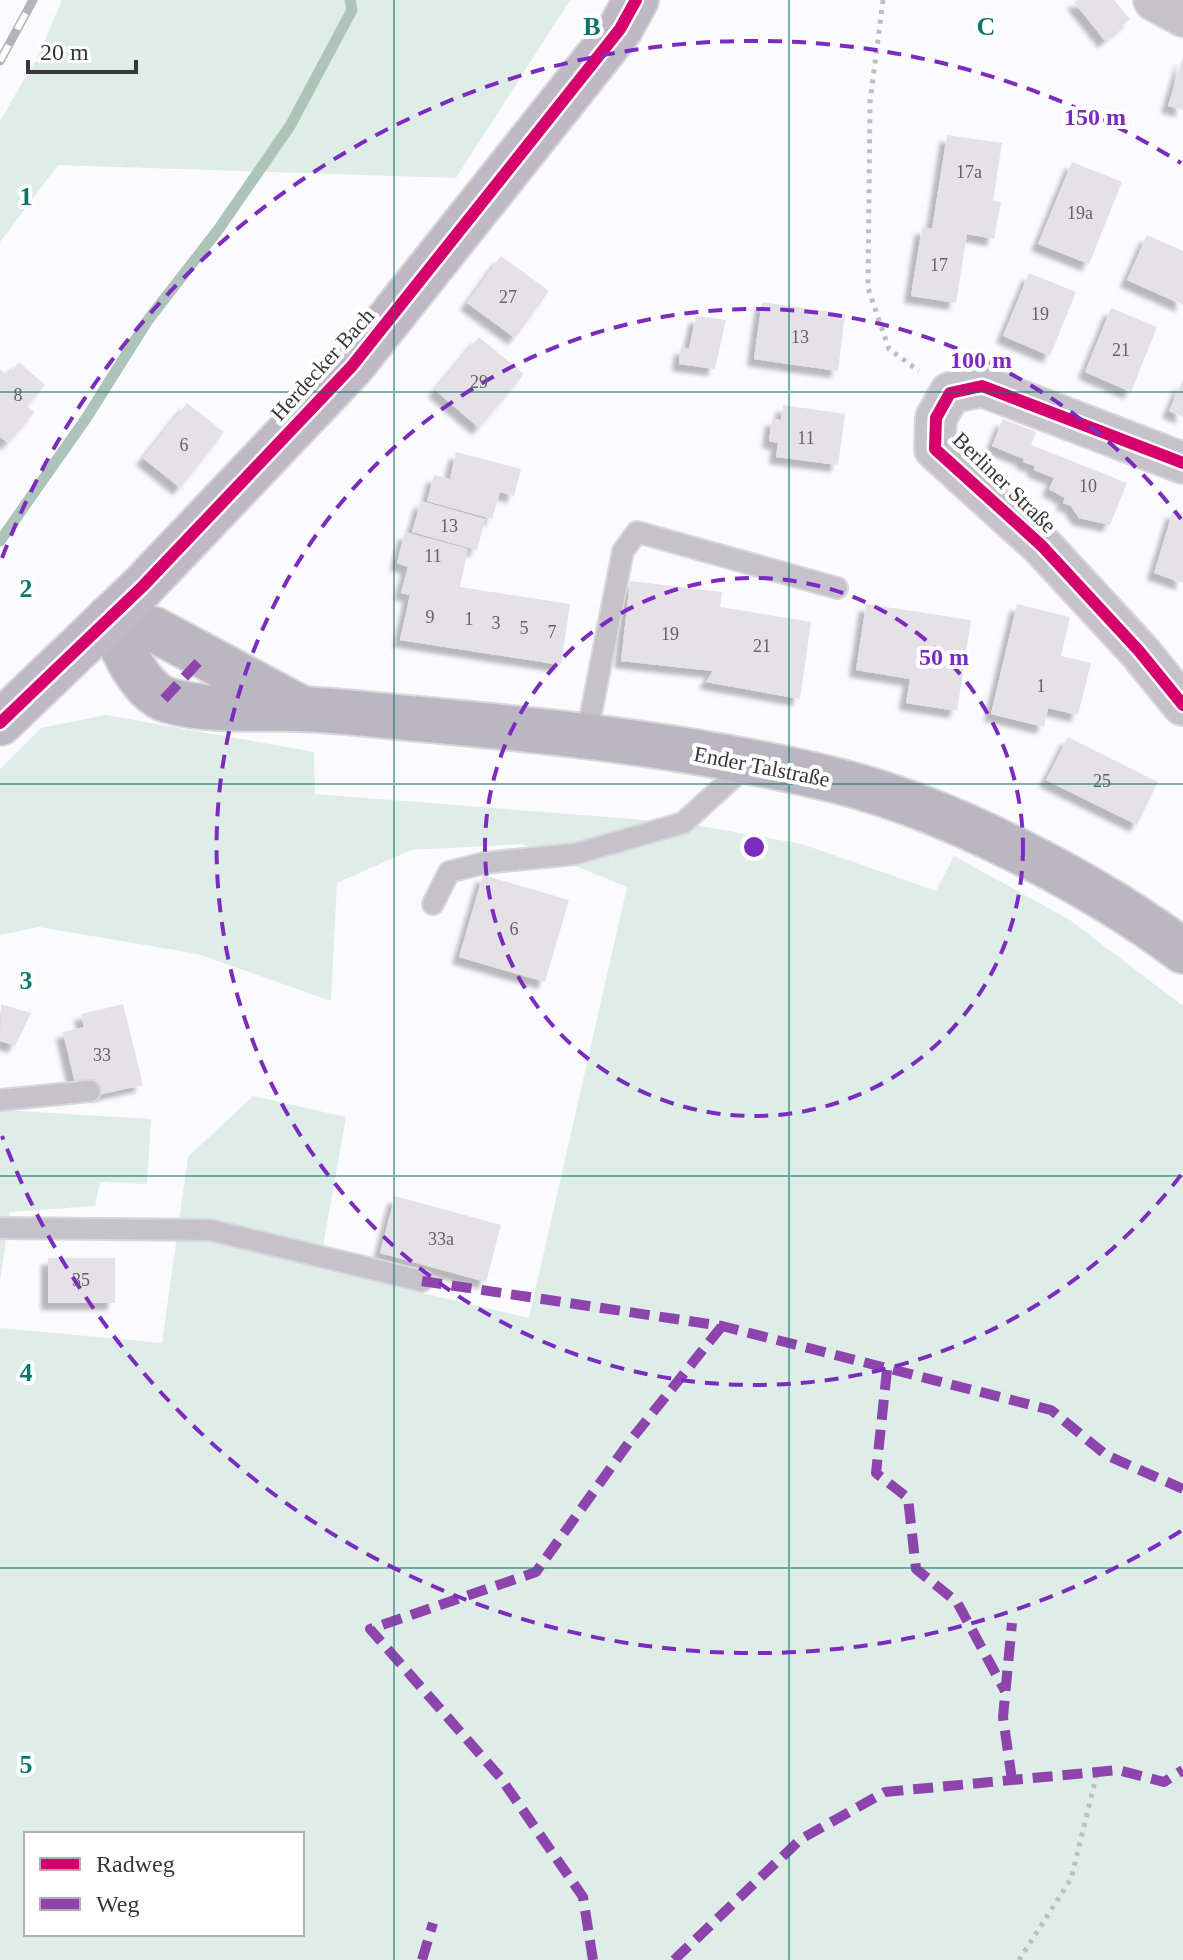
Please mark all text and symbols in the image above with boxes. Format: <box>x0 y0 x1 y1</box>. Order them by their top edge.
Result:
text: B <box>583 12 601 41</box>
text: C <box>977 12 995 41</box>
scale bar <box>28 24 136 74</box>
text: 20 m <box>40 39 89 65</box>
text: 150 m <box>1064 104 1126 130</box>
house number: 17a <box>956 162 982 182</box>
text: 1 <box>20 182 33 211</box>
house number: 19a <box>1067 203 1093 223</box>
house number: 17 <box>930 255 948 275</box>
house number: 27 <box>499 287 517 307</box>
street label: Herdecker Bach <box>265 303 379 426</box>
house number: 19 <box>1031 304 1049 324</box>
house number: 13 <box>791 327 809 347</box>
house number: 21 <box>1112 340 1130 360</box>
text: 100 m <box>950 347 1012 373</box>
house number: 29 <box>470 372 488 392</box>
house number: 8 <box>14 385 23 405</box>
street label: Berliner Straße <box>948 427 1061 538</box>
house number: 11 <box>797 428 815 448</box>
house number: 6 <box>180 435 189 455</box>
house number: 10 <box>1079 476 1097 496</box>
house number: 13 <box>440 516 458 536</box>
house number: 11 <box>424 546 442 566</box>
text: 2 <box>20 574 33 603</box>
house number: 9 <box>426 607 435 627</box>
house number: 1 <box>465 609 474 629</box>
house number: 3 <box>492 613 501 633</box>
house number: 5 <box>520 618 529 638</box>
house number: 7 <box>548 622 557 642</box>
house number: 19 <box>661 624 679 644</box>
house number: 21 <box>753 636 771 656</box>
text: 50 m <box>919 644 969 670</box>
house number: 1 <box>1037 676 1046 696</box>
street label: Ender Talstraße <box>692 741 832 792</box>
house number: 25 <box>1093 771 1111 791</box>
centre of rings <box>740 833 768 861</box>
house number: 6 <box>510 919 519 939</box>
text: 3 <box>20 966 33 995</box>
house number: 33 <box>93 1045 111 1065</box>
house number: 33a <box>428 1229 454 1249</box>
house number: 35 <box>72 1270 90 1290</box>
text: 4 <box>20 1358 33 1387</box>
text: 5 <box>20 1750 33 1779</box>
legend <box>24 1832 304 1936</box>
text: Radweg <box>96 1851 175 1877</box>
text: Weg <box>96 1891 139 1917</box>

